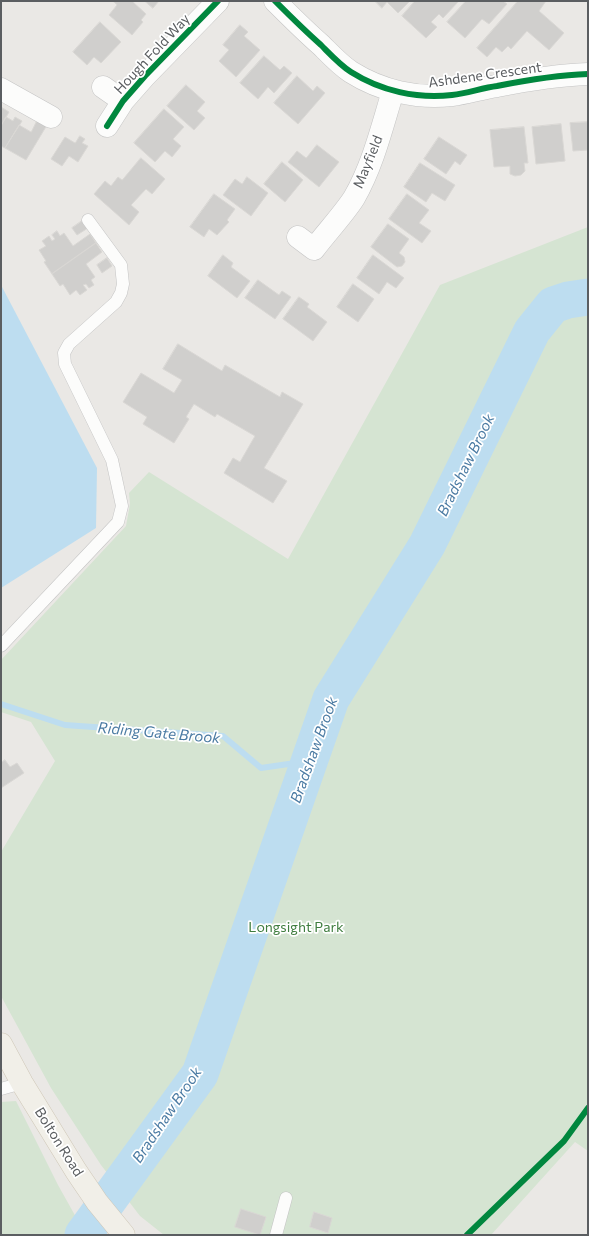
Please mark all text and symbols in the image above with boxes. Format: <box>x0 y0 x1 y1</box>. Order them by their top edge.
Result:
street label: Hough Fold Way <box>111 10 193 98</box>
street label: Ashdene Crescent <box>427 59 543 91</box>
street label: Mayfield <box>350 133 386 191</box>
water label: Bradshaw Brook <box>434 411 498 519</box>
water label: Bradshaw Brook <box>287 695 341 805</box>
water label: Riding Gate Brook <box>97 719 221 747</box>
park label: Longsight Park <box>248 919 344 935</box>
water label: Bradshaw Brook <box>128 1064 206 1166</box>
street label: Bolton Road <box>31 1104 87 1180</box>

